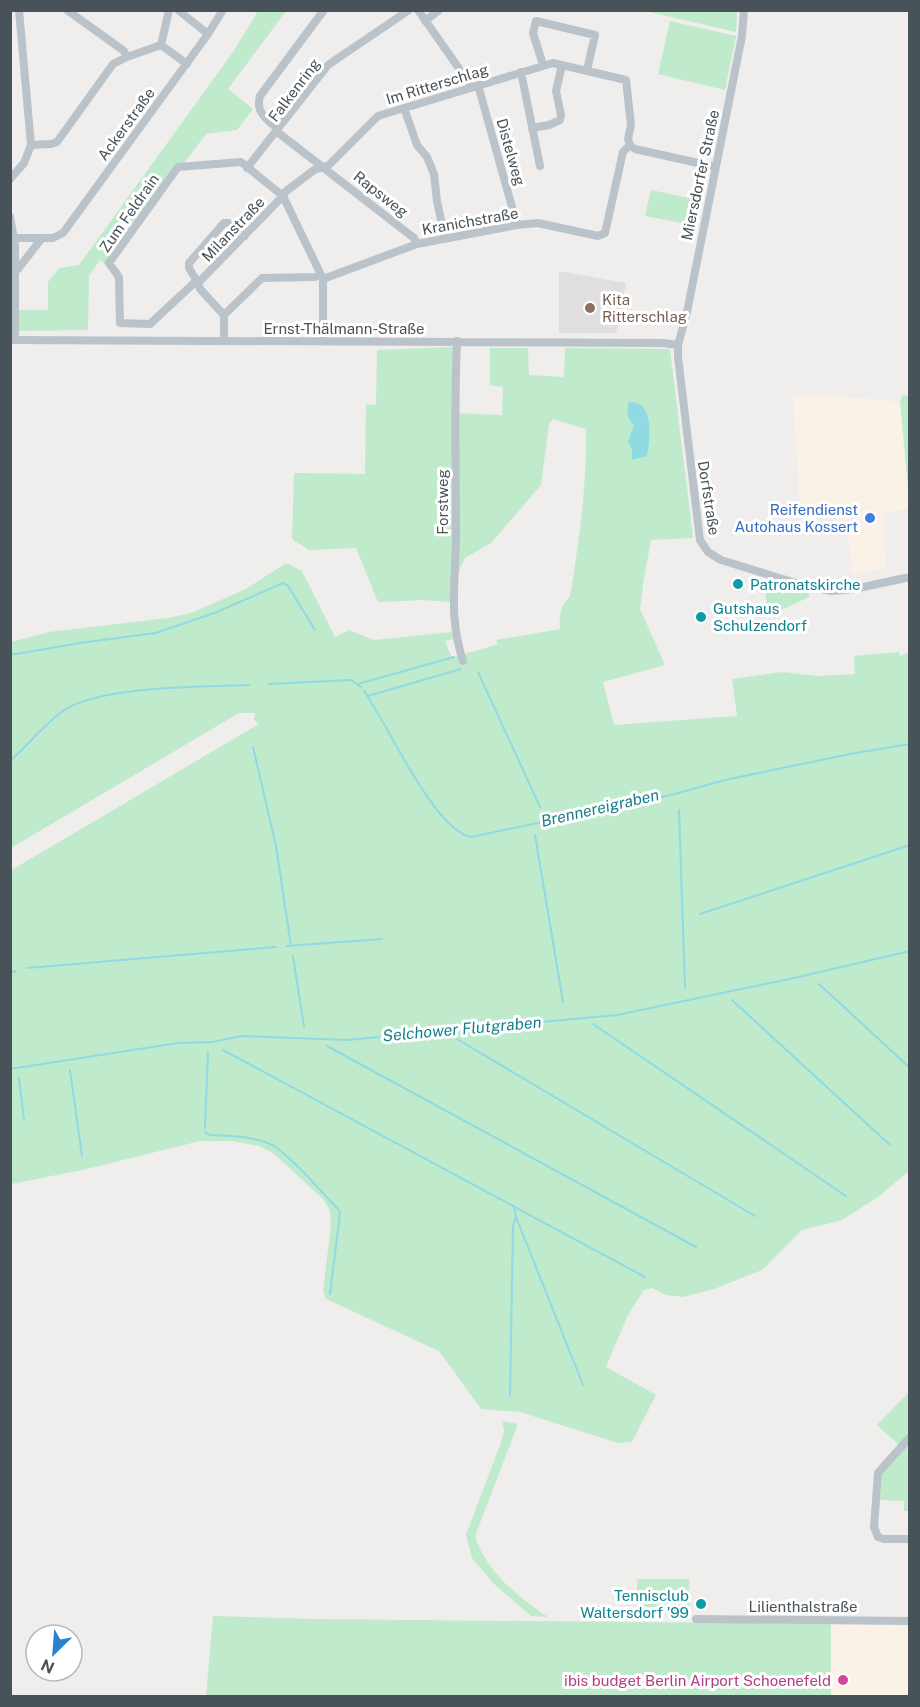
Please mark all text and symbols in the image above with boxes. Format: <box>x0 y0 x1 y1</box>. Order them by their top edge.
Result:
street label: Falkenring <box>265 55 323 125</box>
street label: Im Ritterschlag <box>384 60 490 108</box>
street label: Ackerstraße <box>94 84 158 164</box>
street label: Miersdorfer Straße <box>678 108 722 242</box>
street label: Distelweg <box>493 116 529 188</box>
street label: Rapsweg <box>351 168 411 220</box>
street label: Zum Feldrain <box>96 171 162 255</box>
street label: Milanstraße <box>198 193 268 265</box>
street label: Kranichstraße <box>420 204 520 238</box>
place label: Kita Ritterschlag <box>602 291 687 325</box>
marker: Kita Ritterschlag <box>583 301 597 315</box>
street label: Ernst-Thälmann-Straße <box>263 320 425 337</box>
street label: Dorfstraße <box>695 460 723 536</box>
street label: Forstweg <box>434 469 451 535</box>
place label: Reifendienst Autohaus Kossert <box>734 501 858 535</box>
marker: Reifendienst Autohaus Kossert <box>863 511 877 525</box>
place label: Patronatskirche <box>750 576 861 593</box>
marker: Patronatskirche <box>731 577 745 591</box>
place label: Gutshaus Schulzendorf <box>713 600 807 634</box>
marker: Gutshaus Schulzendorf <box>694 610 708 624</box>
water label: Brennereigraben <box>539 785 661 831</box>
water label: Selchower Flutgraben <box>382 1013 542 1045</box>
place label: Tennisclub Waltersdorf '99 <box>580 1587 689 1621</box>
marker: Tennisclub Waltersdorf '99 <box>694 1597 708 1611</box>
street label: Lilienthalstraße <box>748 1598 858 1615</box>
north arrow <box>24 1623 84 1683</box>
text: N <box>38 1655 58 1677</box>
place label: ibis budget Berlin Airport Schoenefeld <box>564 1672 831 1689</box>
marker: ibis budget Berlin Airport Schoenefeld <box>836 1673 850 1687</box>

